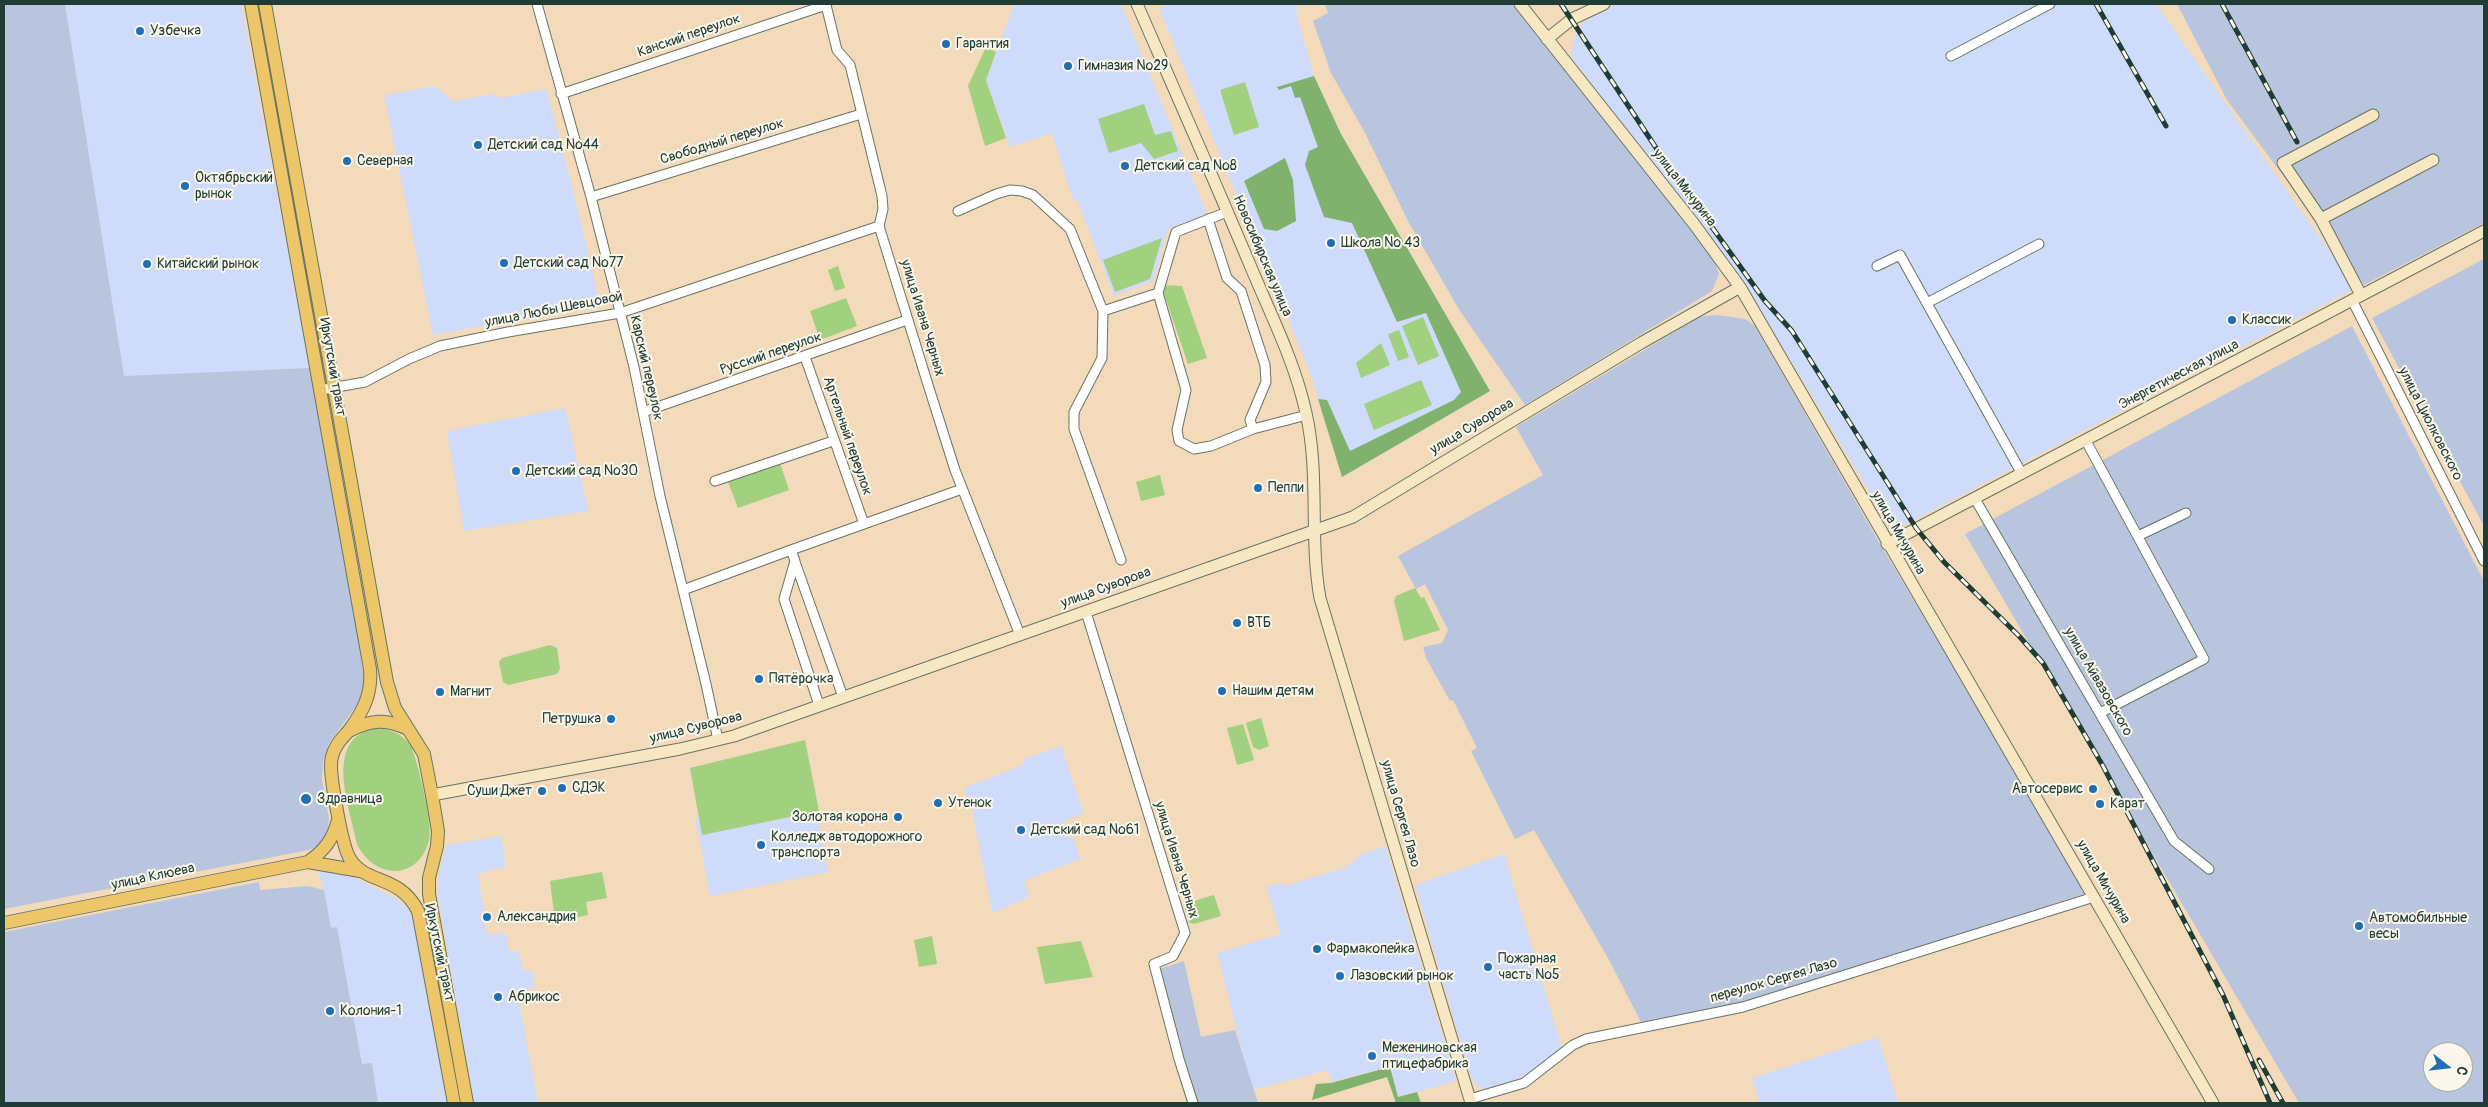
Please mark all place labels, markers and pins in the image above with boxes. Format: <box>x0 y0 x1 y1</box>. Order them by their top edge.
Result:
place label: Узбечка <box>150 23 201 39</box>
marker: Узбечка <box>134 25 146 37</box>
place label: Гарантия <box>956 36 1009 52</box>
marker: Гарантия <box>940 38 952 50</box>
place label: Гимназия №29 <box>1078 58 1168 74</box>
marker: Гимназия №29 <box>1062 60 1074 72</box>
place label: Детский сад №44 <box>488 137 599 153</box>
marker: Детский сад №44 <box>472 139 484 151</box>
place label: Северная <box>357 153 413 169</box>
marker: Северная <box>341 155 353 167</box>
place label: Детский сад №8 <box>1135 158 1237 174</box>
marker: Детский сад №8 <box>1119 160 1131 172</box>
place label: Октябрьский рынок <box>195 170 273 202</box>
marker: Октябрьский рынок <box>179 180 191 192</box>
place label: Школа № 43 <box>1341 235 1420 251</box>
marker: Школа № 43 <box>1325 237 1337 249</box>
place label: Детский сад №77 <box>514 255 623 271</box>
place label: Китайский рынок <box>157 256 259 272</box>
marker: Детский сад №77 <box>498 257 510 269</box>
marker: Китайский рынок <box>141 258 153 270</box>
place label: Классик <box>2242 312 2292 328</box>
marker: Классик <box>2226 314 2238 326</box>
place label: Детский сад №30 <box>526 463 638 479</box>
marker: Детский сад №30 <box>510 465 522 477</box>
place label: Пеппи <box>1268 480 1304 496</box>
marker: Пеппи <box>1252 482 1264 494</box>
place label: ВТБ <box>1247 615 1271 631</box>
marker: ВТБ <box>1231 617 1243 629</box>
place label: Пятёрочка <box>769 671 833 687</box>
marker: Пятёрочка <box>753 673 765 685</box>
place label: Нашим детям <box>1232 683 1314 699</box>
place label: Магнит <box>450 684 492 700</box>
marker: Нашим детям <box>1216 685 1228 697</box>
marker: Магнит <box>434 686 446 698</box>
place label: Петрушка <box>542 711 601 727</box>
marker: Петрушка <box>605 713 617 725</box>
place label: СДЭК <box>572 780 605 796</box>
place label: Автосервис <box>2012 781 2083 797</box>
marker: СДЭК <box>556 782 568 794</box>
place label: Суши Джет <box>467 783 532 799</box>
marker: Автосервис <box>2087 783 2099 795</box>
marker: Суши Джет <box>536 785 548 797</box>
place label: Здравница <box>317 791 382 807</box>
marker: Здравница <box>299 792 313 806</box>
place label: Утенок <box>948 795 992 811</box>
place label: Карат <box>2110 796 2145 812</box>
marker: Утенок <box>932 797 944 809</box>
marker: Карат <box>2094 798 2106 810</box>
place label: Золотая корона <box>792 809 888 825</box>
marker: Золотая корона <box>892 811 904 823</box>
place label: Детский сад №61 <box>1031 822 1139 838</box>
marker: Детский сад №61 <box>1015 824 1027 836</box>
place label: Колледж автодорожного транспорта <box>771 829 922 862</box>
marker: Колледж автодорожного транспорта <box>755 839 767 851</box>
place label: Александрия <box>497 909 576 925</box>
place label: Автомобильные весы <box>2369 910 2467 942</box>
marker: Александрия <box>481 911 493 923</box>
marker: Автомобильные весы <box>2353 920 2365 932</box>
place label: Фармакопейка <box>1327 941 1414 957</box>
marker: Фармакопейка <box>1311 943 1323 955</box>
place label: Пожарная часть №5 <box>1498 951 1559 984</box>
marker: Пожарная часть №5 <box>1482 961 1494 973</box>
place label: Лазовский рынок <box>1350 968 1454 984</box>
marker: Лазовский рынок <box>1334 970 1346 982</box>
place label: Абрикос <box>508 989 560 1005</box>
marker: Абрикос <box>492 991 504 1003</box>
place label: Колония-1 <box>340 1003 402 1019</box>
marker: Колония-1 <box>324 1005 336 1017</box>
place label: Межениновская птицефабрика <box>1382 1040 1477 1072</box>
marker: Межениновская птицефабрика <box>1366 1050 1378 1062</box>

